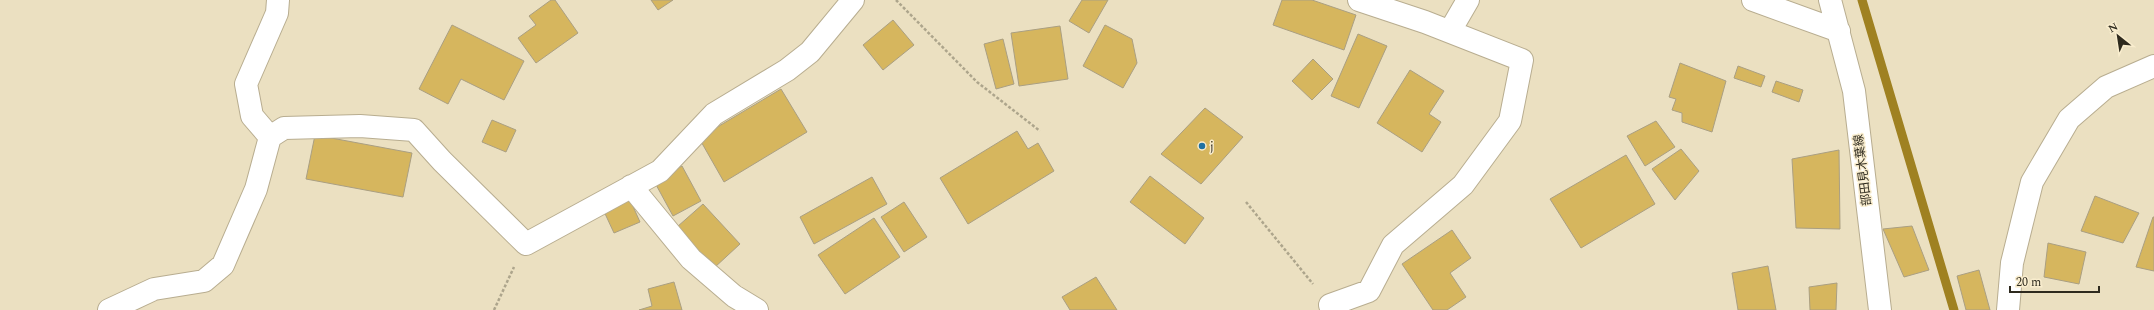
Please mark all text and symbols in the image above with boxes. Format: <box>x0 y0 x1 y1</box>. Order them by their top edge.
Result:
north arrow <box>2098 16 2138 56</box>
text: N <box>2105 18 2121 37</box>
street label: 部田見木葉線 <box>1849 133 1877 207</box>
place label: j <box>1210 137 1214 156</box>
marker: j <box>1197 141 1207 151</box>
scale bar <box>2010 268 2099 294</box>
text: 20 m <box>2016 273 2041 292</box>

